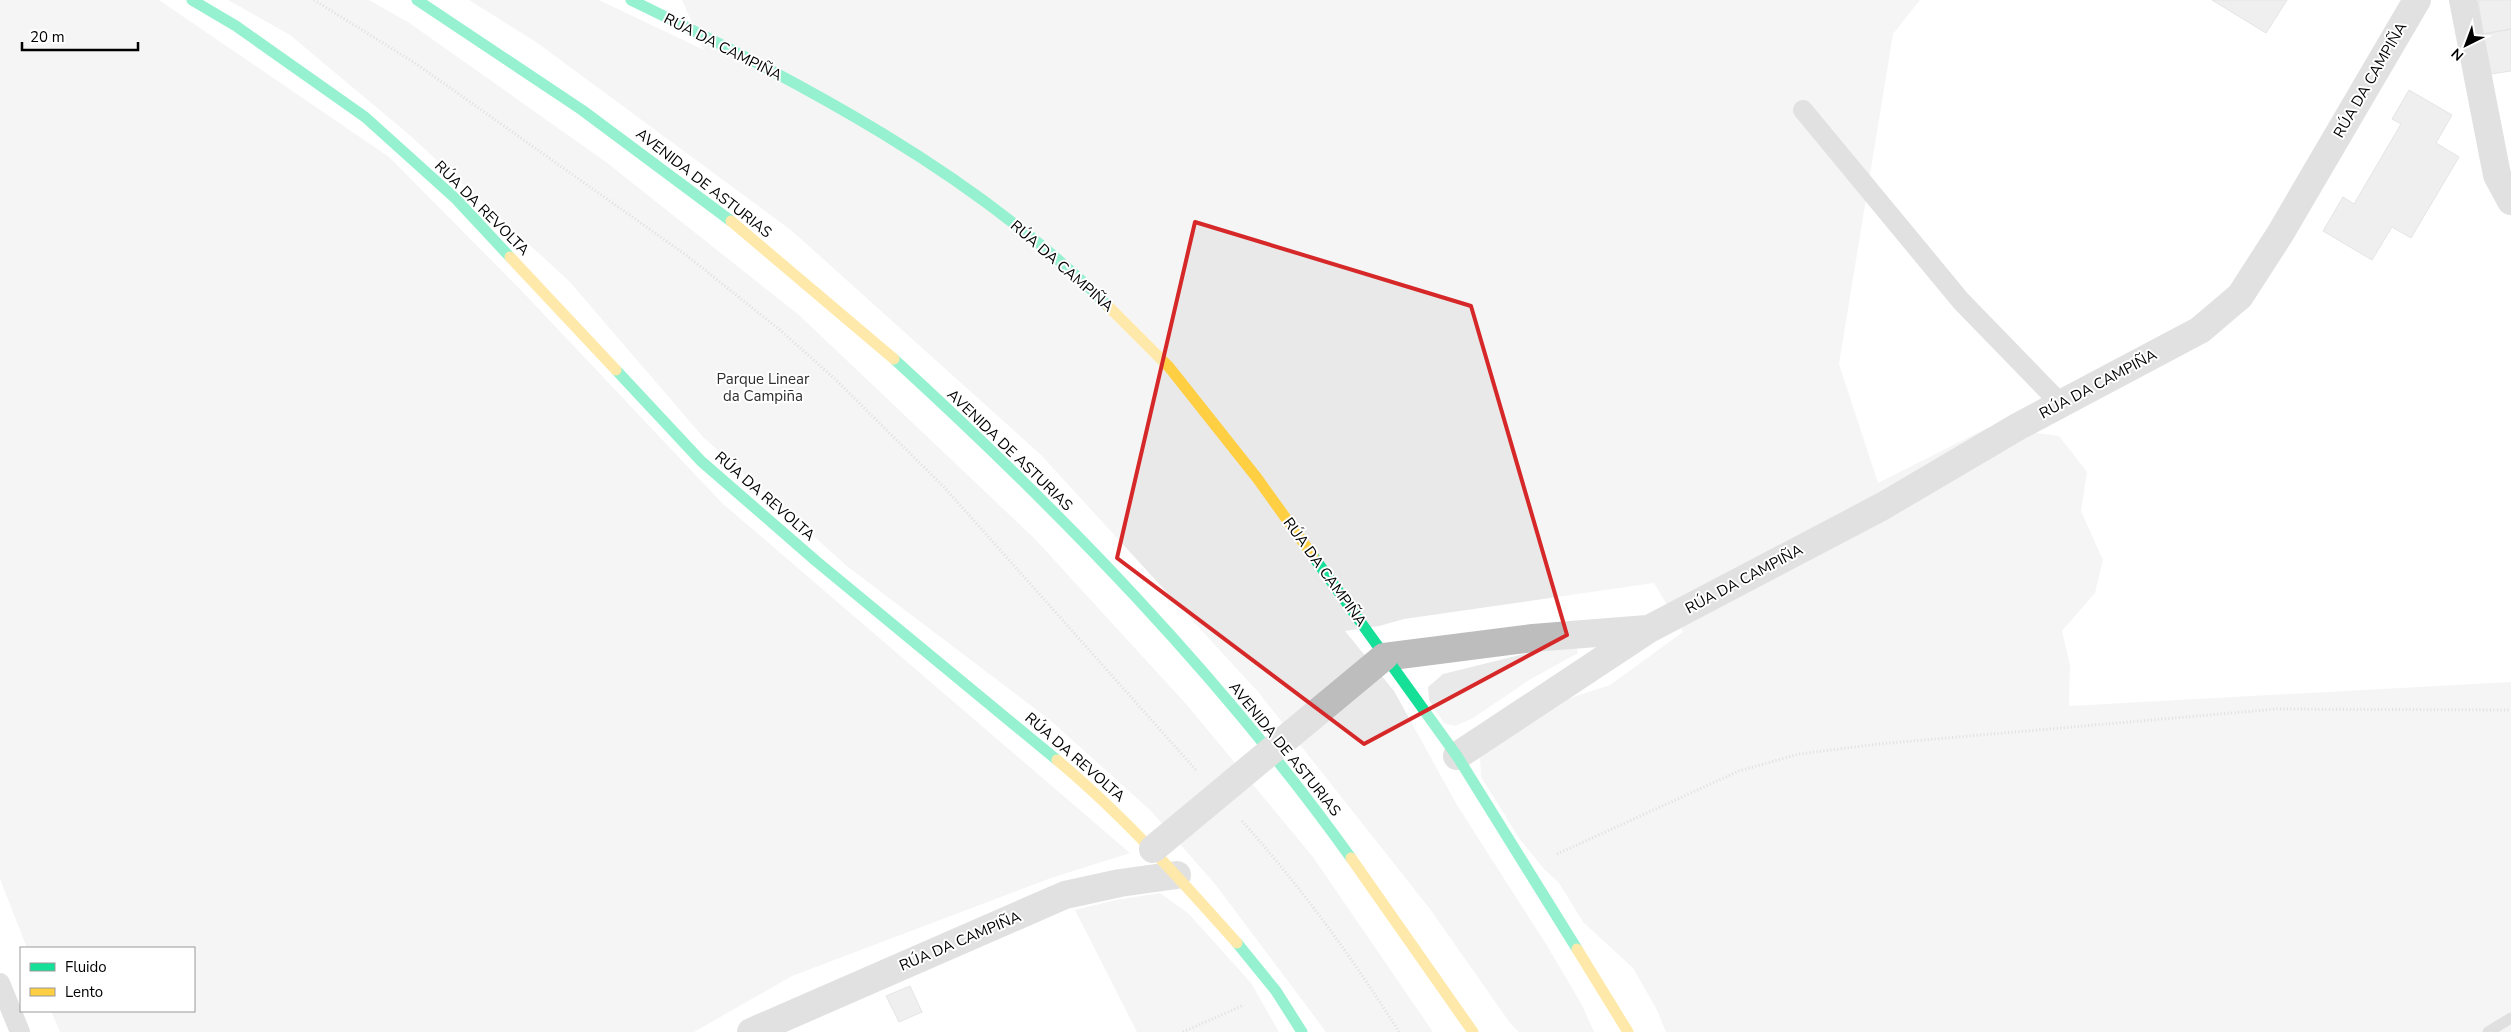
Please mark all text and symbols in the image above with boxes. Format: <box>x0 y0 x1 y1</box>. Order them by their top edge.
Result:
street label: RÚA DA CAMPIÑA <box>660 8 786 86</box>
street label: RÚA DA CAMPIÑA <box>2328 18 2411 141</box>
scale bar <box>22 20 139 52</box>
north arrow <box>2441 20 2491 70</box>
text: 20 m <box>30 27 65 47</box>
text: N <box>2447 44 2468 65</box>
street label: AVENIDA DE ASTURIAS <box>632 124 776 242</box>
street label: RÚA DA REVOLTA <box>430 155 535 260</box>
street label: RÚA DA CAMPIÑA <box>1006 215 1118 316</box>
street label: RÚA DA CAMPIÑA <box>2035 344 2160 423</box>
park label: Parque Linear da Campiña <box>717 369 810 406</box>
street label: AVENIDA DE ASTURIAS <box>943 385 1077 515</box>
street label: RÚA DA REVOLTA <box>711 446 820 545</box>
street label: RÚA DA CAMPIÑA <box>1279 513 1372 631</box>
street label: RÚA DA CAMPIÑA <box>1681 539 1806 618</box>
street label: AVENIDA DE ASTURIAS <box>1225 678 1345 820</box>
street label: RÚA DA REVOLTA <box>1021 707 1130 806</box>
street label: RÚA DA CAMPIÑA <box>896 905 1024 976</box>
legend <box>20 947 195 1012</box>
text: Fluido <box>65 957 107 977</box>
text: Lento <box>65 982 103 1002</box>

